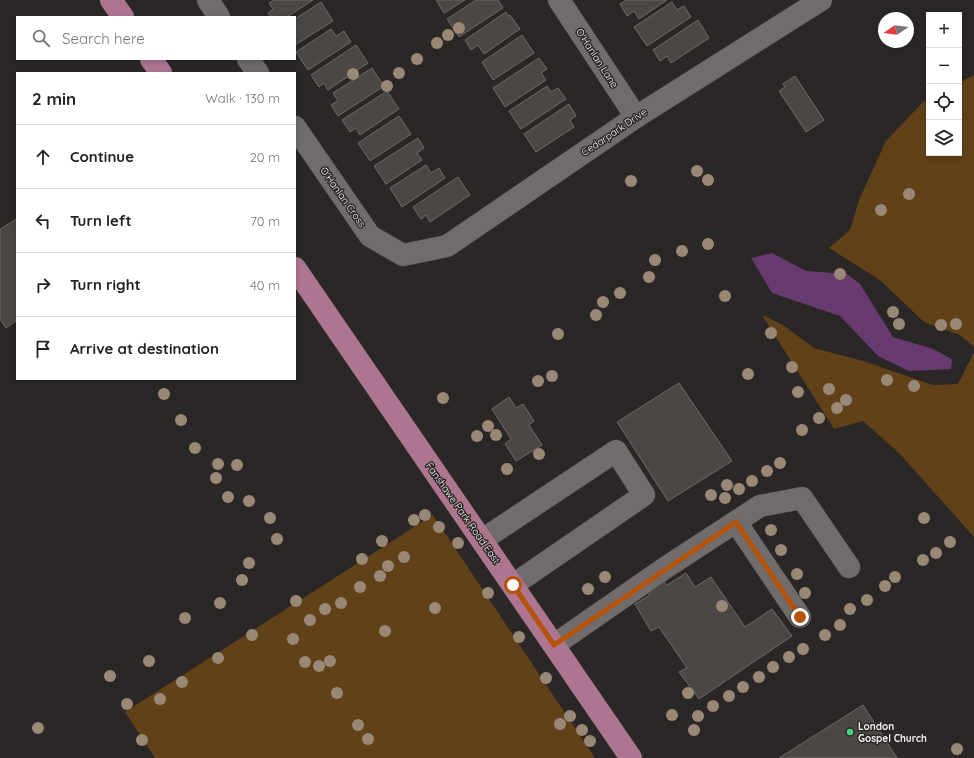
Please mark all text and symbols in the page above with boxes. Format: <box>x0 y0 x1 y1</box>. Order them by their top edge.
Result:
north arrow <box>878 12 914 48</box>
map controls <box>926 12 962 156</box>
button: + <box>926 12 962 48</box>
search box <box>16 16 296 60</box>
street label: O'Hanlan Lane <box>573 26 621 90</box>
icon: search <box>30 27 52 49</box>
text: Search here <box>62 29 145 48</box>
button: − <box>926 48 962 84</box>
button: locate <box>926 84 962 120</box>
text: 2 min <box>32 88 76 109</box>
text: Walk · 130 m <box>205 90 280 106</box>
street label: Cedarpark Drive <box>579 105 650 159</box>
button: layers <box>926 120 962 156</box>
icon: ahead <box>32 146 54 168</box>
text: Continue <box>70 147 134 166</box>
text: 20 m <box>250 149 280 165</box>
street label: O'Hanlan Cross <box>317 164 369 230</box>
icon: left <box>32 210 54 232</box>
text: Turn left <box>70 211 132 230</box>
text: 70 m <box>250 213 280 229</box>
icon: right <box>32 274 54 296</box>
text: Turn right <box>70 275 141 294</box>
text: 40 m <box>250 277 280 293</box>
icon: arrive <box>32 338 54 360</box>
text: Arrive at destination <box>70 339 219 358</box>
street label: Fanshawe Park Road East <box>423 460 503 567</box>
route start <box>504 576 522 594</box>
route end <box>791 608 809 626</box>
place label: London Gospel Church <box>858 720 927 745</box>
marker: London Gospel Church <box>845 727 855 737</box>

